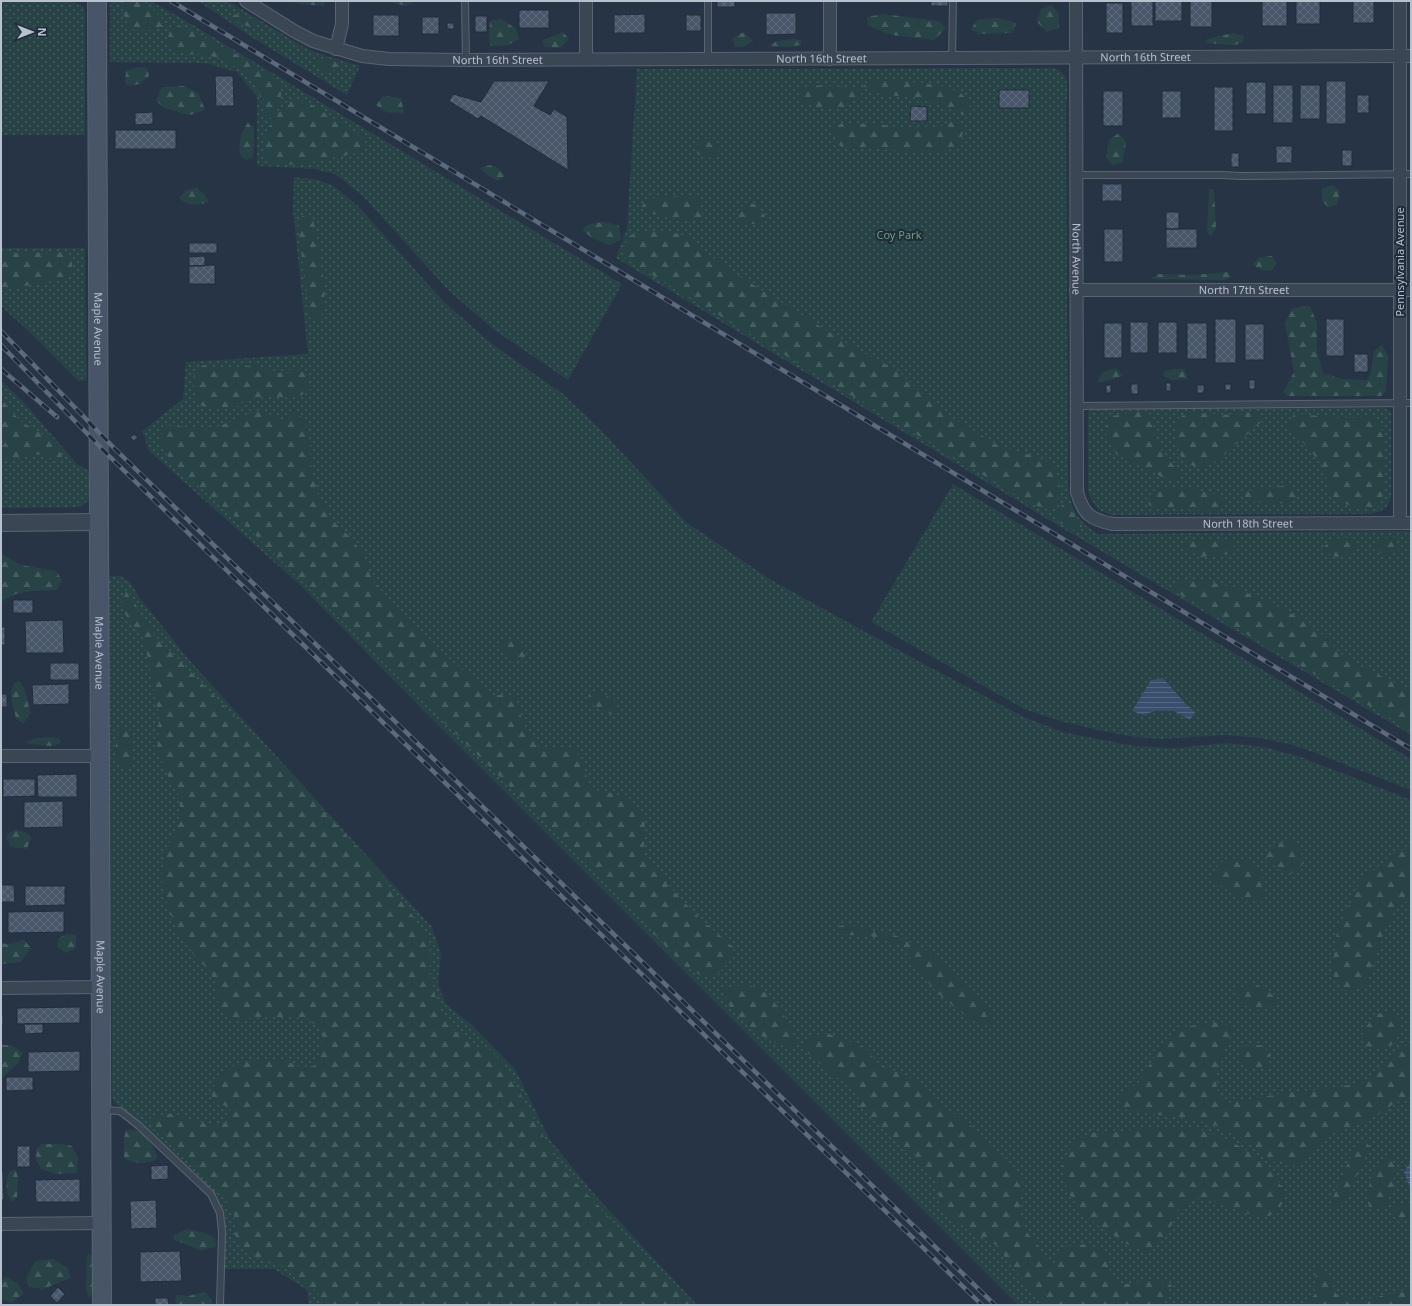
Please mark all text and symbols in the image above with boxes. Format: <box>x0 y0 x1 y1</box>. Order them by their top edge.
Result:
north arrow <box>12 12 52 52</box>
text: N <box>35 28 50 36</box>
street label: North 16th Street <box>1100 49 1191 64</box>
street label: North 16th Street <box>776 50 867 66</box>
street label: North 16th Street <box>452 52 543 67</box>
street label: Pennsylvania Avenue <box>1392 207 1407 317</box>
street label: North Avenue <box>1069 223 1085 295</box>
park label: Coy Park <box>876 227 922 242</box>
street label: North 17th Street <box>1199 282 1289 297</box>
street label: Maple Avenue <box>91 292 106 366</box>
street label: North 18th Street <box>1203 515 1293 531</box>
street label: Maple Avenue <box>92 616 108 690</box>
street label: Maple Avenue <box>94 940 109 1014</box>

